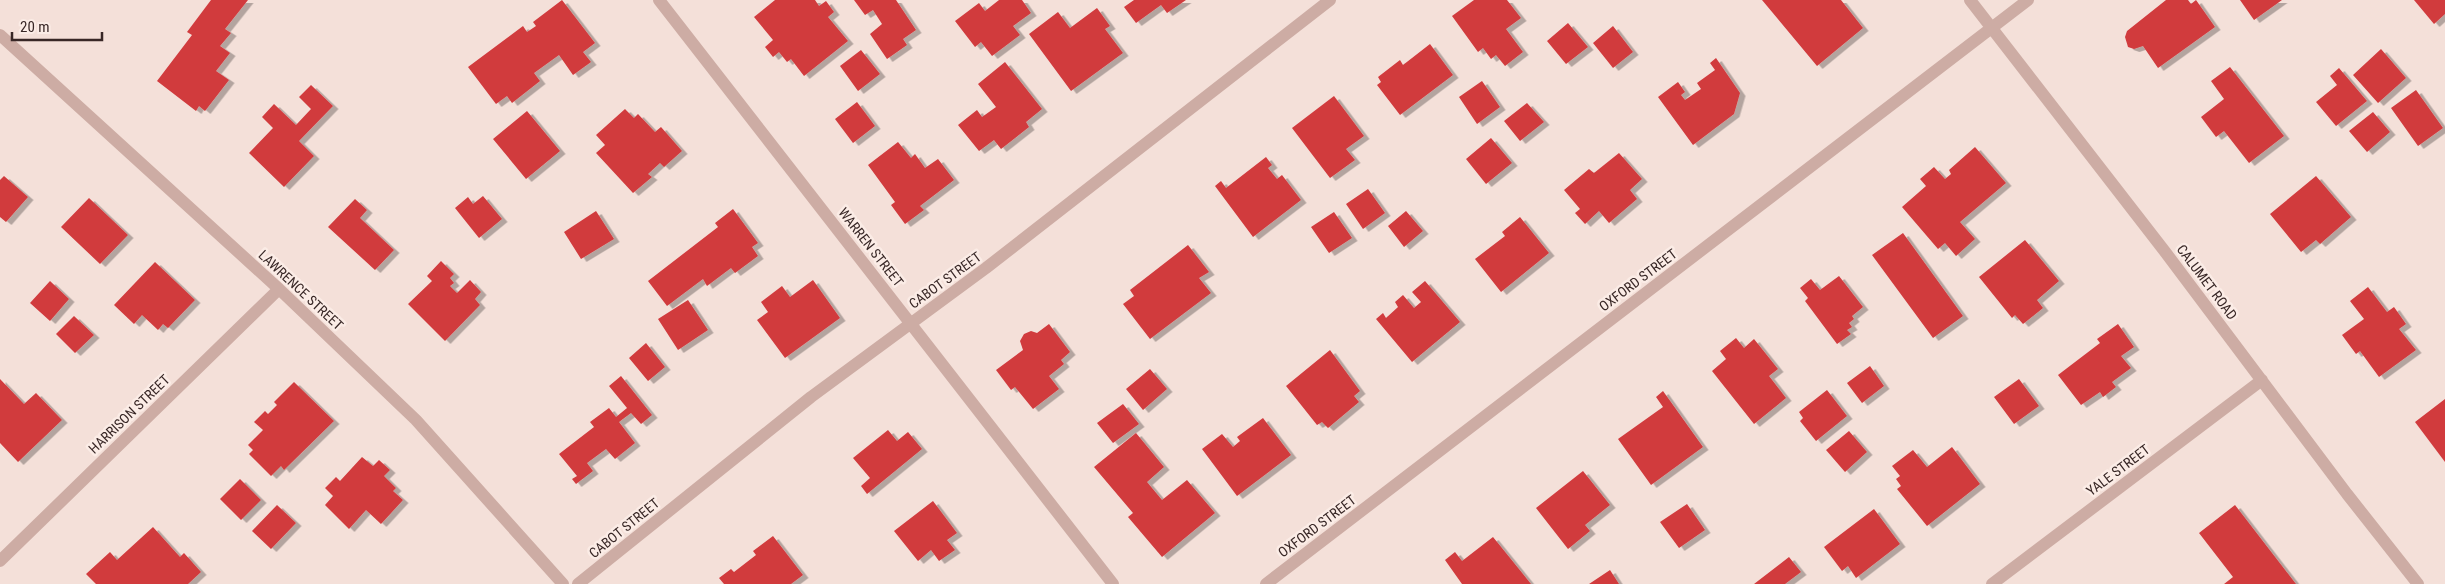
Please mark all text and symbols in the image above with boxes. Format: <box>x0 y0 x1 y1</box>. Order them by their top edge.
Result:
scale bar <box>12 10 102 42</box>
text: 20 m <box>20 18 50 36</box>
street label: WARREN STREET <box>835 204 907 290</box>
street label: CALUMET ROAD <box>2174 241 2240 323</box>
street label: OXFORD STREET <box>1596 246 1680 314</box>
street label: LAWRENCE STREET <box>255 247 347 333</box>
street label: CABOT STREET <box>906 248 984 312</box>
street label: HARRISON STREET <box>85 371 173 457</box>
street label: YALE STREET <box>2083 441 2153 499</box>
street label: OXFORD STREET <box>1275 492 1359 560</box>
street label: CABOT STREET <box>586 495 662 561</box>

